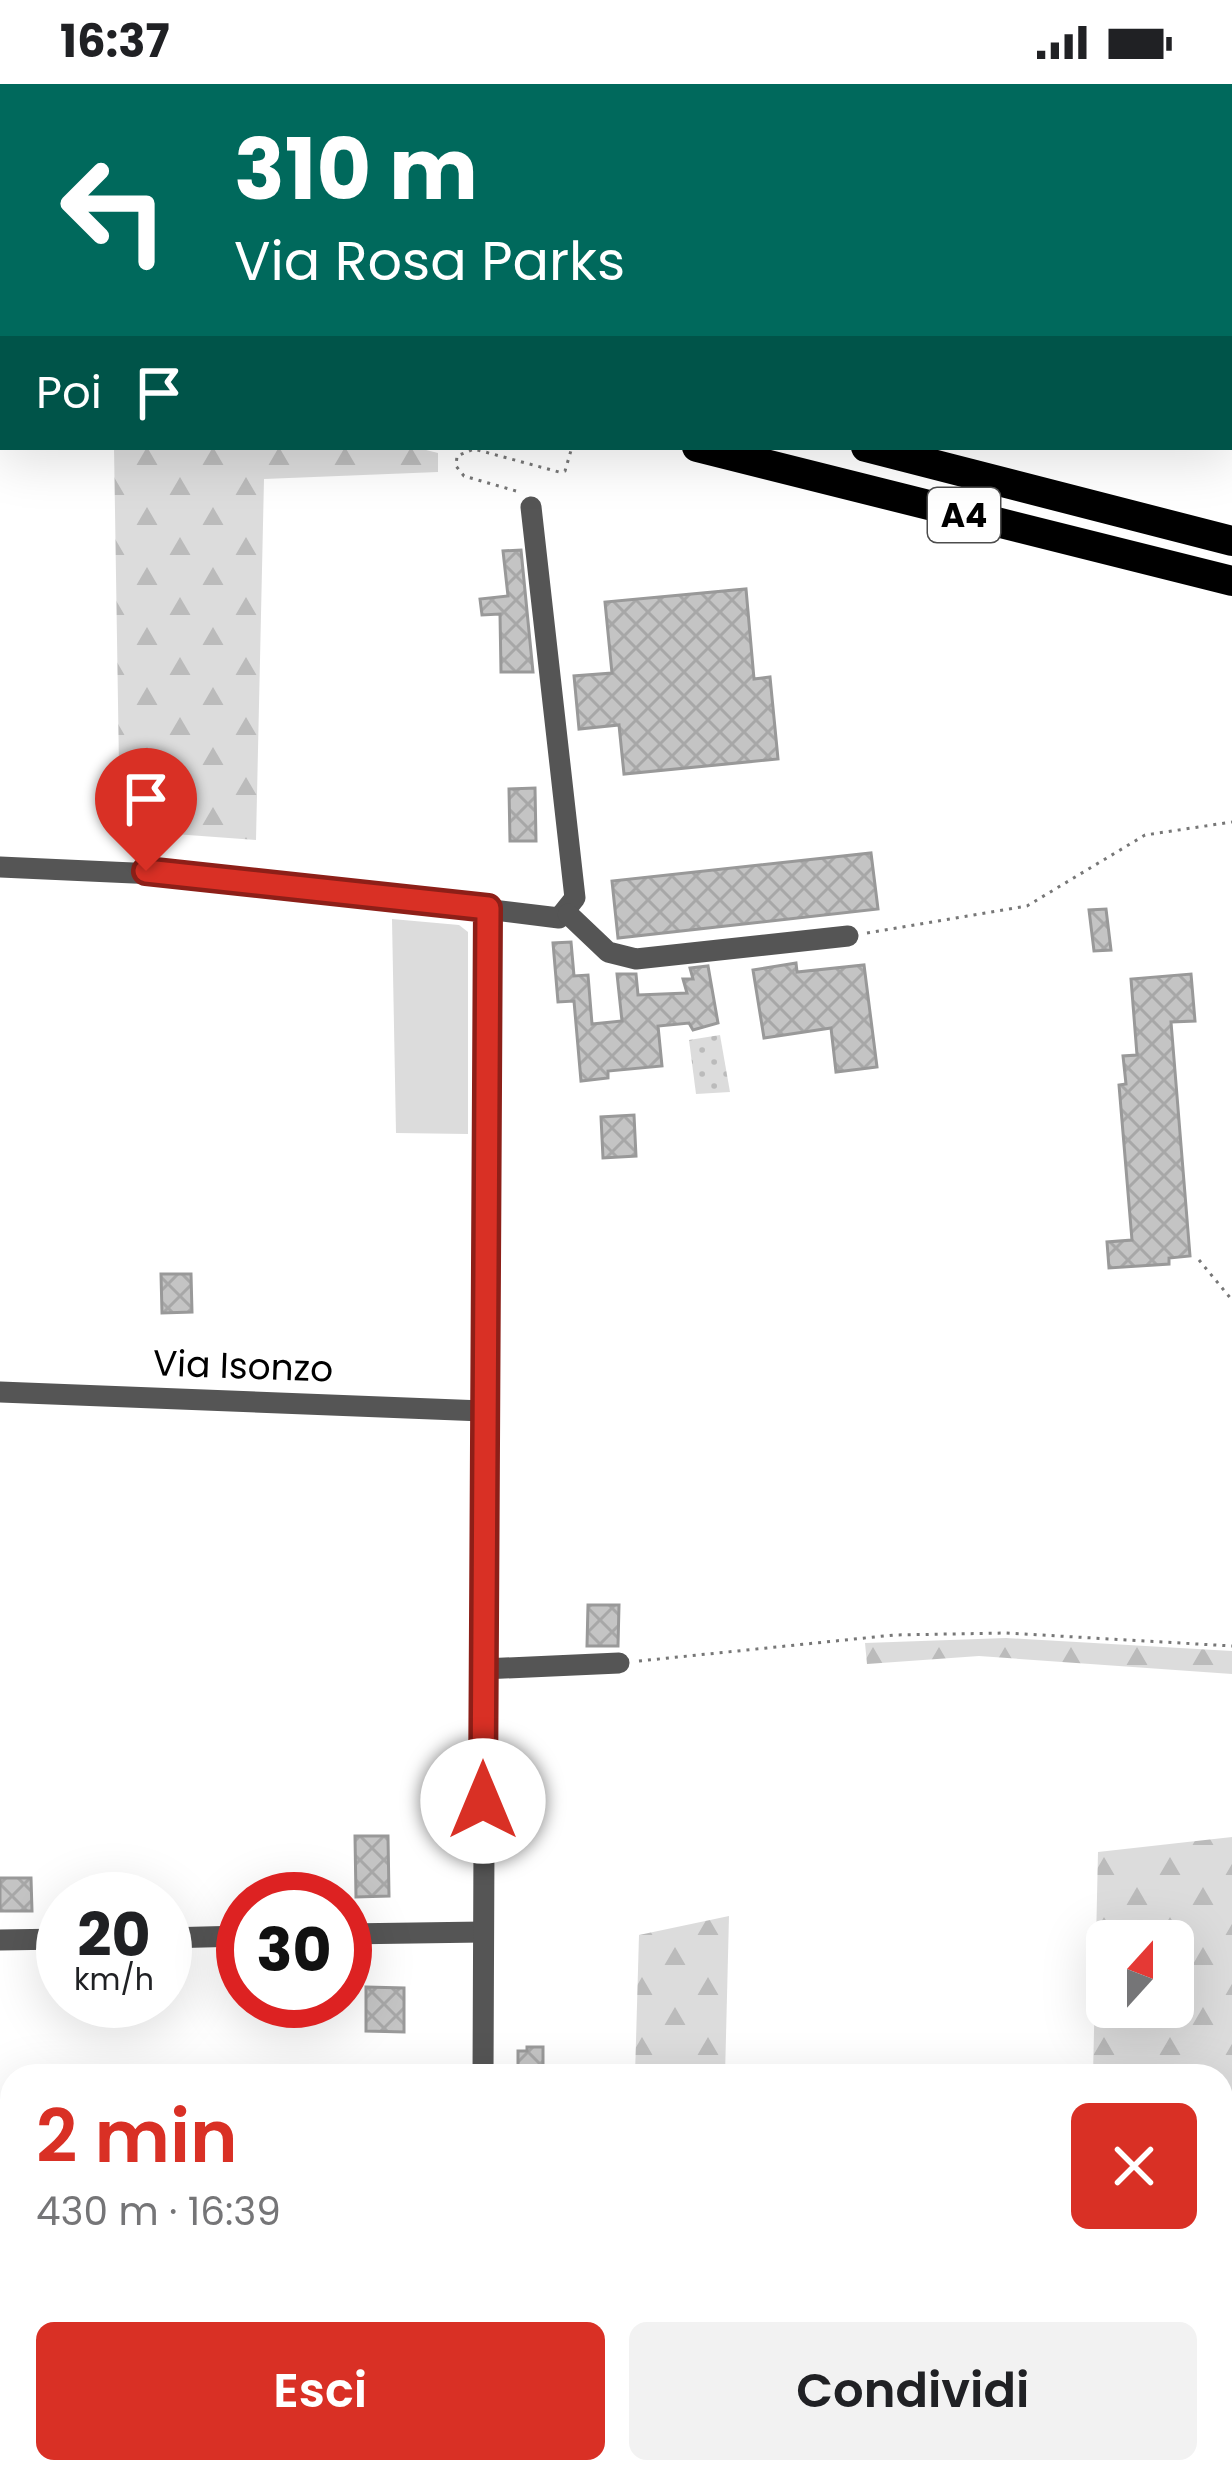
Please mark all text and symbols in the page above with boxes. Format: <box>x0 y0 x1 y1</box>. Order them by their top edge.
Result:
text: 16:37 <box>60 10 170 73</box>
text: 310 m <box>234 111 478 228</box>
icon: left <box>36 132 192 288</box>
text: Via Rosa Parks <box>234 223 625 299</box>
icon: arrive <box>126 360 192 426</box>
text: Poi <box>36 361 102 424</box>
road number: A4 <box>928 488 1000 542</box>
pin <box>95 748 197 871</box>
icon: arrive <box>113 766 179 832</box>
street label: Via Isonzo <box>152 1337 334 1395</box>
position arrow <box>420 1738 546 1864</box>
speed limit sign: 30 <box>216 1872 372 2028</box>
text: 20 <box>77 1893 151 1977</box>
north arrow <box>1086 1920 1194 2028</box>
map controls <box>1086 1920 1194 2028</box>
text: km/h <box>74 1958 154 2001</box>
text: 2 min <box>36 2086 238 2187</box>
button: close <box>1071 2103 1197 2229</box>
text: 430 m · 16:39 <box>36 2184 281 2239</box>
button: Esci <box>36 2322 605 2460</box>
button: Condividi <box>629 2322 1197 2460</box>

